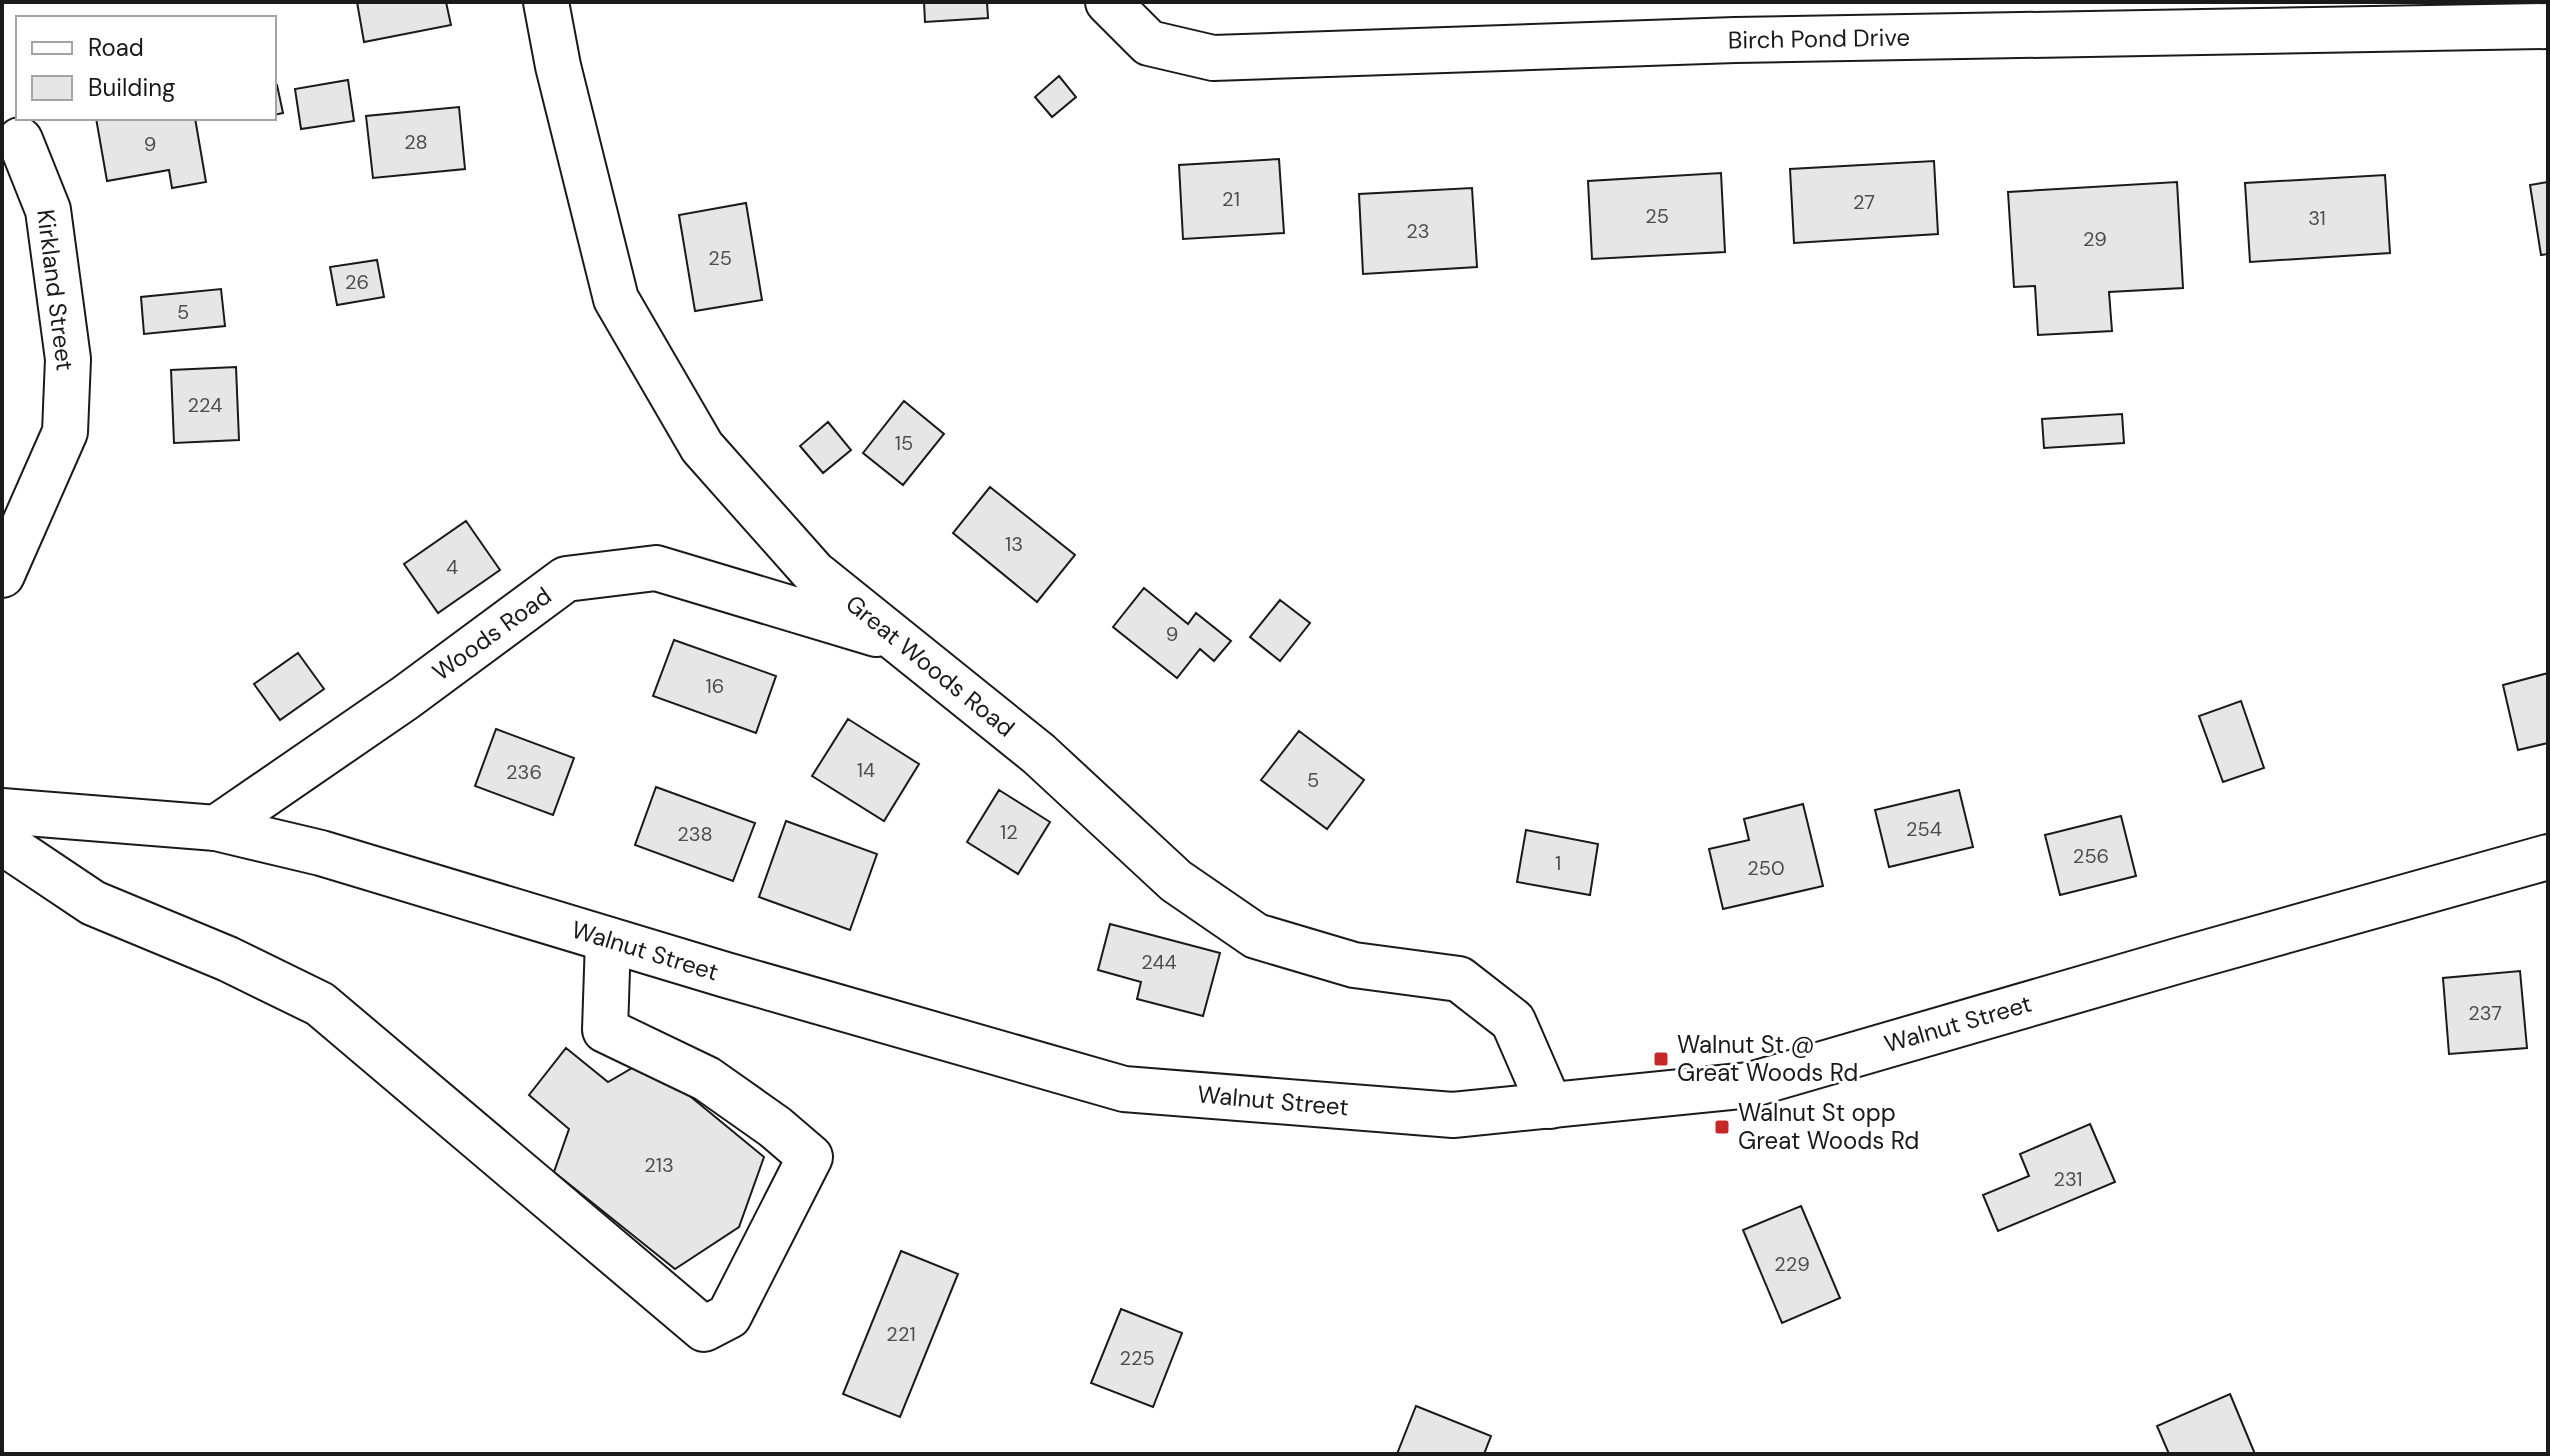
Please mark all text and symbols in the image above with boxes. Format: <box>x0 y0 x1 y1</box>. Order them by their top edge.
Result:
legend <box>16 16 276 120</box>
street label: Birch Pond Drive <box>1728 21 1910 56</box>
text: Road <box>88 32 144 63</box>
text: Building <box>88 72 175 103</box>
house number: 28 <box>404 129 428 155</box>
house number: 9 <box>144 131 156 157</box>
house number: 21 <box>1222 186 1240 212</box>
house number: 27 <box>1853 189 1875 215</box>
house number: 25 <box>1645 203 1669 229</box>
house number: 31 <box>2308 205 2326 231</box>
street label: Kirkland Street <box>30 207 81 372</box>
house number: 23 <box>1406 218 1430 244</box>
house number: 29 <box>2083 226 2107 252</box>
house number: 25 <box>708 245 732 271</box>
house number: 26 <box>345 269 369 295</box>
house number: 5 <box>177 299 189 325</box>
house number: 224 <box>188 392 222 418</box>
house number: 15 <box>895 430 913 456</box>
house number: 13 <box>1005 531 1023 557</box>
house number: 4 <box>446 554 458 580</box>
street label: Woods Road <box>426 580 557 687</box>
street label: Great Woods Road <box>840 588 1021 743</box>
house number: 9 <box>1166 621 1178 647</box>
house number: 16 <box>706 673 724 699</box>
house number: 14 <box>857 757 875 783</box>
house number: 236 <box>506 759 542 785</box>
house number: 5 <box>1307 767 1319 793</box>
house number: 254 <box>1906 816 1942 842</box>
house number: 12 <box>1000 819 1018 845</box>
house number: 238 <box>677 821 713 847</box>
house number: 256 <box>2073 843 2109 869</box>
house number: 1 <box>1555 850 1561 876</box>
house number: 250 <box>1747 855 1785 881</box>
street label: Walnut Street <box>568 914 722 988</box>
house number: 244 <box>1141 949 1177 975</box>
street label: Walnut Street <box>1881 988 2035 1059</box>
house number: 237 <box>2468 1000 2502 1026</box>
place label: Walnut St @ Great Woods Rd <box>1677 1029 1858 1088</box>
marker: Walnut St @ Great Woods Rd <box>1652 1050 1670 1068</box>
street label: Walnut Street <box>1196 1078 1350 1123</box>
place label: Walnut St opp Great Woods Rd <box>1738 1097 1919 1156</box>
marker: Walnut St opp Great Woods Rd <box>1713 1118 1731 1136</box>
house number: 213 <box>644 1152 674 1178</box>
house number: 231 <box>2053 1166 2083 1192</box>
house number: 229 <box>1774 1251 1810 1277</box>
house number: 221 <box>886 1321 916 1347</box>
house number: 225 <box>1119 1345 1155 1371</box>

